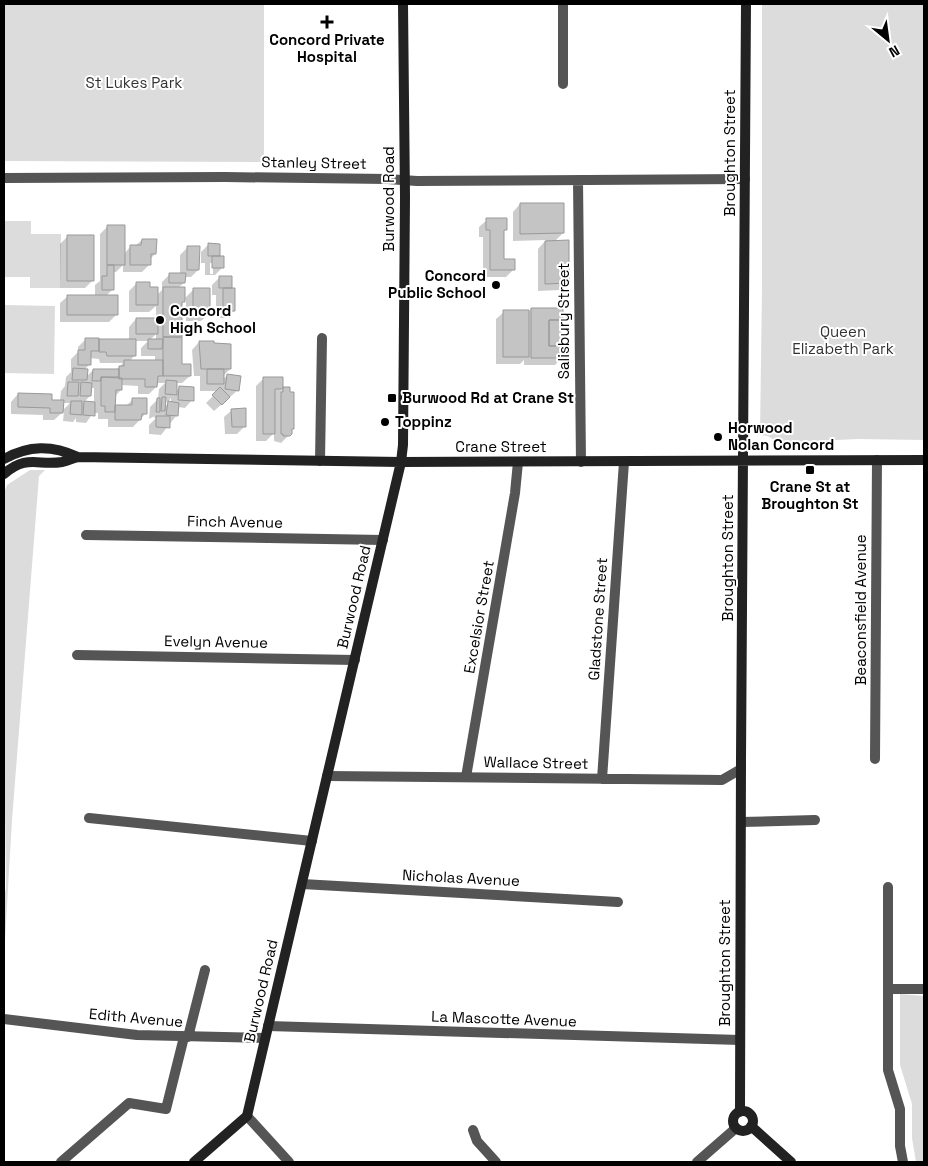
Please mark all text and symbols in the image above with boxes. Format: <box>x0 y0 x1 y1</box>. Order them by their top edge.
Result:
marker: Concord Private Hospital <box>320 15 334 29</box>
north arrow <box>863 15 913 65</box>
place label: Concord Private Hospital <box>269 30 385 66</box>
text: N <box>886 41 903 62</box>
park label: St Lukes Park <box>86 73 182 92</box>
street label: Broughton Street <box>720 89 739 217</box>
street label: Burwood Road <box>379 146 398 252</box>
street label: Stanley Street <box>261 152 367 173</box>
street label: Salisbury Street <box>554 263 573 379</box>
place label: Concord Public School <box>388 266 486 302</box>
marker: Concord Public School <box>490 279 502 291</box>
place label: Concord High School <box>170 301 256 337</box>
marker: Concord High School <box>154 314 166 326</box>
park label: Queen Elizabeth Park <box>792 322 894 358</box>
place label: Burwood Rd at Crane St <box>402 388 574 407</box>
marker: Burwood Rd at Crane St <box>386 392 398 404</box>
place label: Toppinz <box>395 412 452 431</box>
marker: Toppinz <box>379 416 391 428</box>
place label: Horwood Nolan Concord <box>728 418 834 454</box>
marker: Horwood Nolan Concord <box>712 431 724 443</box>
street label: Crane Street <box>455 437 547 456</box>
marker: Crane St at Broughton St <box>804 464 816 476</box>
place label: Crane St at Broughton St <box>761 477 859 513</box>
street label: Broughton Street <box>718 494 737 622</box>
street label: Finch Avenue <box>187 511 283 532</box>
street label: Beaconsfield Avenue <box>851 534 870 686</box>
street label: Burwood Road <box>332 543 375 650</box>
street label: Gladstone Street <box>584 557 611 681</box>
street label: Excelsior Street <box>459 559 498 675</box>
street label: Evelyn Avenue <box>164 631 268 652</box>
street label: Wallace Street <box>483 752 589 773</box>
street label: Nicholas Avenue <box>402 865 520 890</box>
street label: Broughton Street <box>715 899 734 1027</box>
street label: Burwood Road <box>239 937 282 1044</box>
street label: Edith Avenue <box>88 1004 184 1031</box>
street label: La Mascotte Avenue <box>431 1006 577 1031</box>

